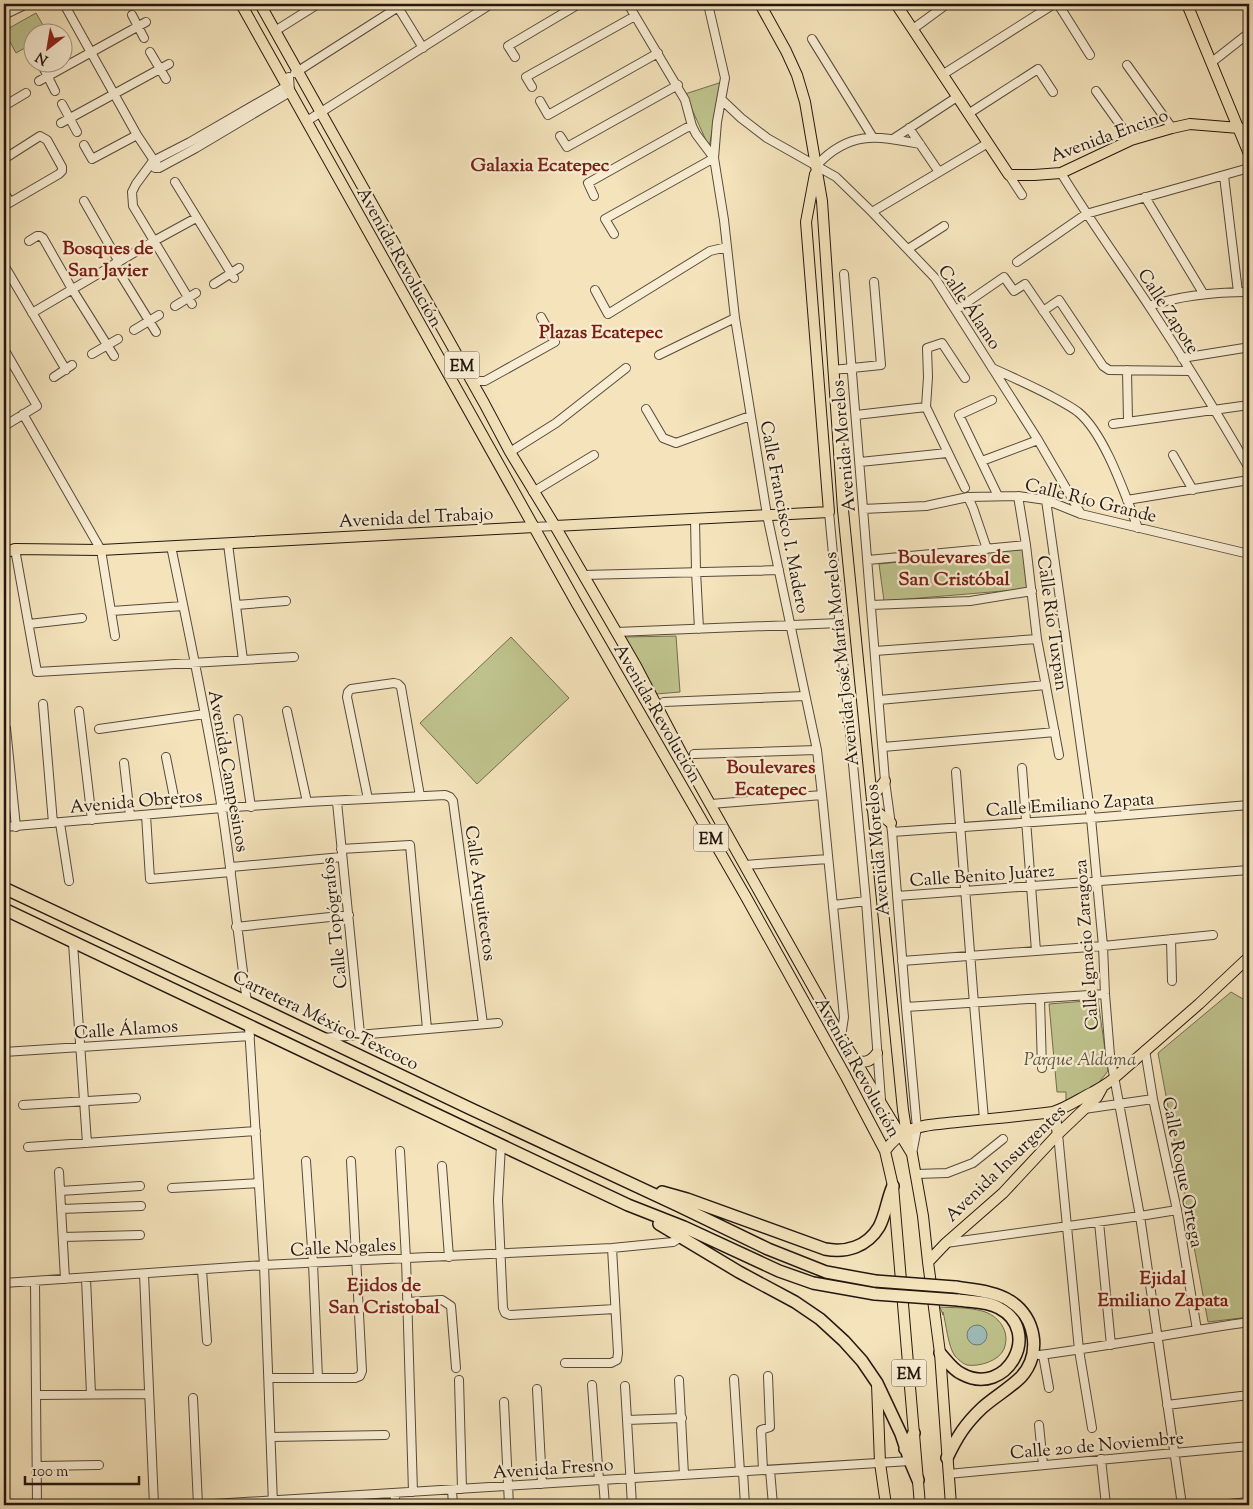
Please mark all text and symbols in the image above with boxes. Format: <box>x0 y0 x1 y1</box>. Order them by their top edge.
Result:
north arrow <box>22 22 72 72</box>
text: N <box>32 46 52 69</box>
street label: Avenida Encino <box>1047 103 1172 170</box>
district label: Galaxia Ecatepec <box>471 153 610 180</box>
street label: Avenida Revolución <box>349 183 448 333</box>
district label: Bosques de San Javier <box>63 236 154 285</box>
street label: Calle Álamo <box>930 261 1006 356</box>
street label: Calle Zapote <box>1130 264 1205 360</box>
district label: Plazas Ecatepec <box>539 320 663 347</box>
road number: EM <box>444 352 480 378</box>
street label: Avenida Morelos <box>826 379 864 513</box>
street label: Calle Francisco I. Madero <box>752 419 815 616</box>
street label: Calle Río Grande <box>1022 473 1159 531</box>
street label: Avenida del Trabajo <box>338 502 494 536</box>
district label: Boulevares de San Cristóbal <box>898 545 1010 594</box>
street label: Avenida José María Morelos <box>819 551 867 767</box>
street label: Calle Río Tuxpan <box>1029 554 1073 693</box>
street label: Avenida Revolución <box>606 640 707 789</box>
street label: Avenida Campesinos <box>200 688 254 854</box>
district label: Boulevares Ecatepec <box>727 755 816 804</box>
street label: Avenida Morelos <box>860 783 898 917</box>
street label: Avenida Obreros <box>69 784 204 822</box>
street label: Calle Emiliano Zapata <box>985 787 1155 825</box>
street label: Calle Arquitectos <box>457 824 501 963</box>
road number: EM <box>694 824 728 851</box>
street label: Calle Topógrafos <box>316 856 356 990</box>
street label: Calle Ignacio Zaragoza <box>1069 858 1107 1031</box>
street label: Calle Benito Juárez <box>909 859 1056 895</box>
street label: Carretera México-Texcoco <box>228 965 423 1078</box>
street label: Avenida Revolución <box>807 993 906 1143</box>
street label: Calle Álamos <box>73 1014 179 1048</box>
park label: Parque Aldama <box>1024 1048 1136 1074</box>
street label: Calle Roque Ortega <box>1154 1095 1208 1250</box>
street label: Avenida Insurgentes <box>940 1100 1073 1229</box>
street label: Calle Nogales <box>290 1233 397 1265</box>
district label: Ejidal Emiliano Zapata <box>1097 1266 1229 1315</box>
district label: Ejidos de San Cristobal <box>328 1273 440 1322</box>
road number: EM <box>892 1360 926 1386</box>
street label: Calle 20 de Noviembre <box>1009 1426 1185 1468</box>
street label: Avenida Fresno <box>492 1453 615 1487</box>
scale bar <box>25 1454 139 1486</box>
text: 100 m <box>32 1462 69 1483</box>

